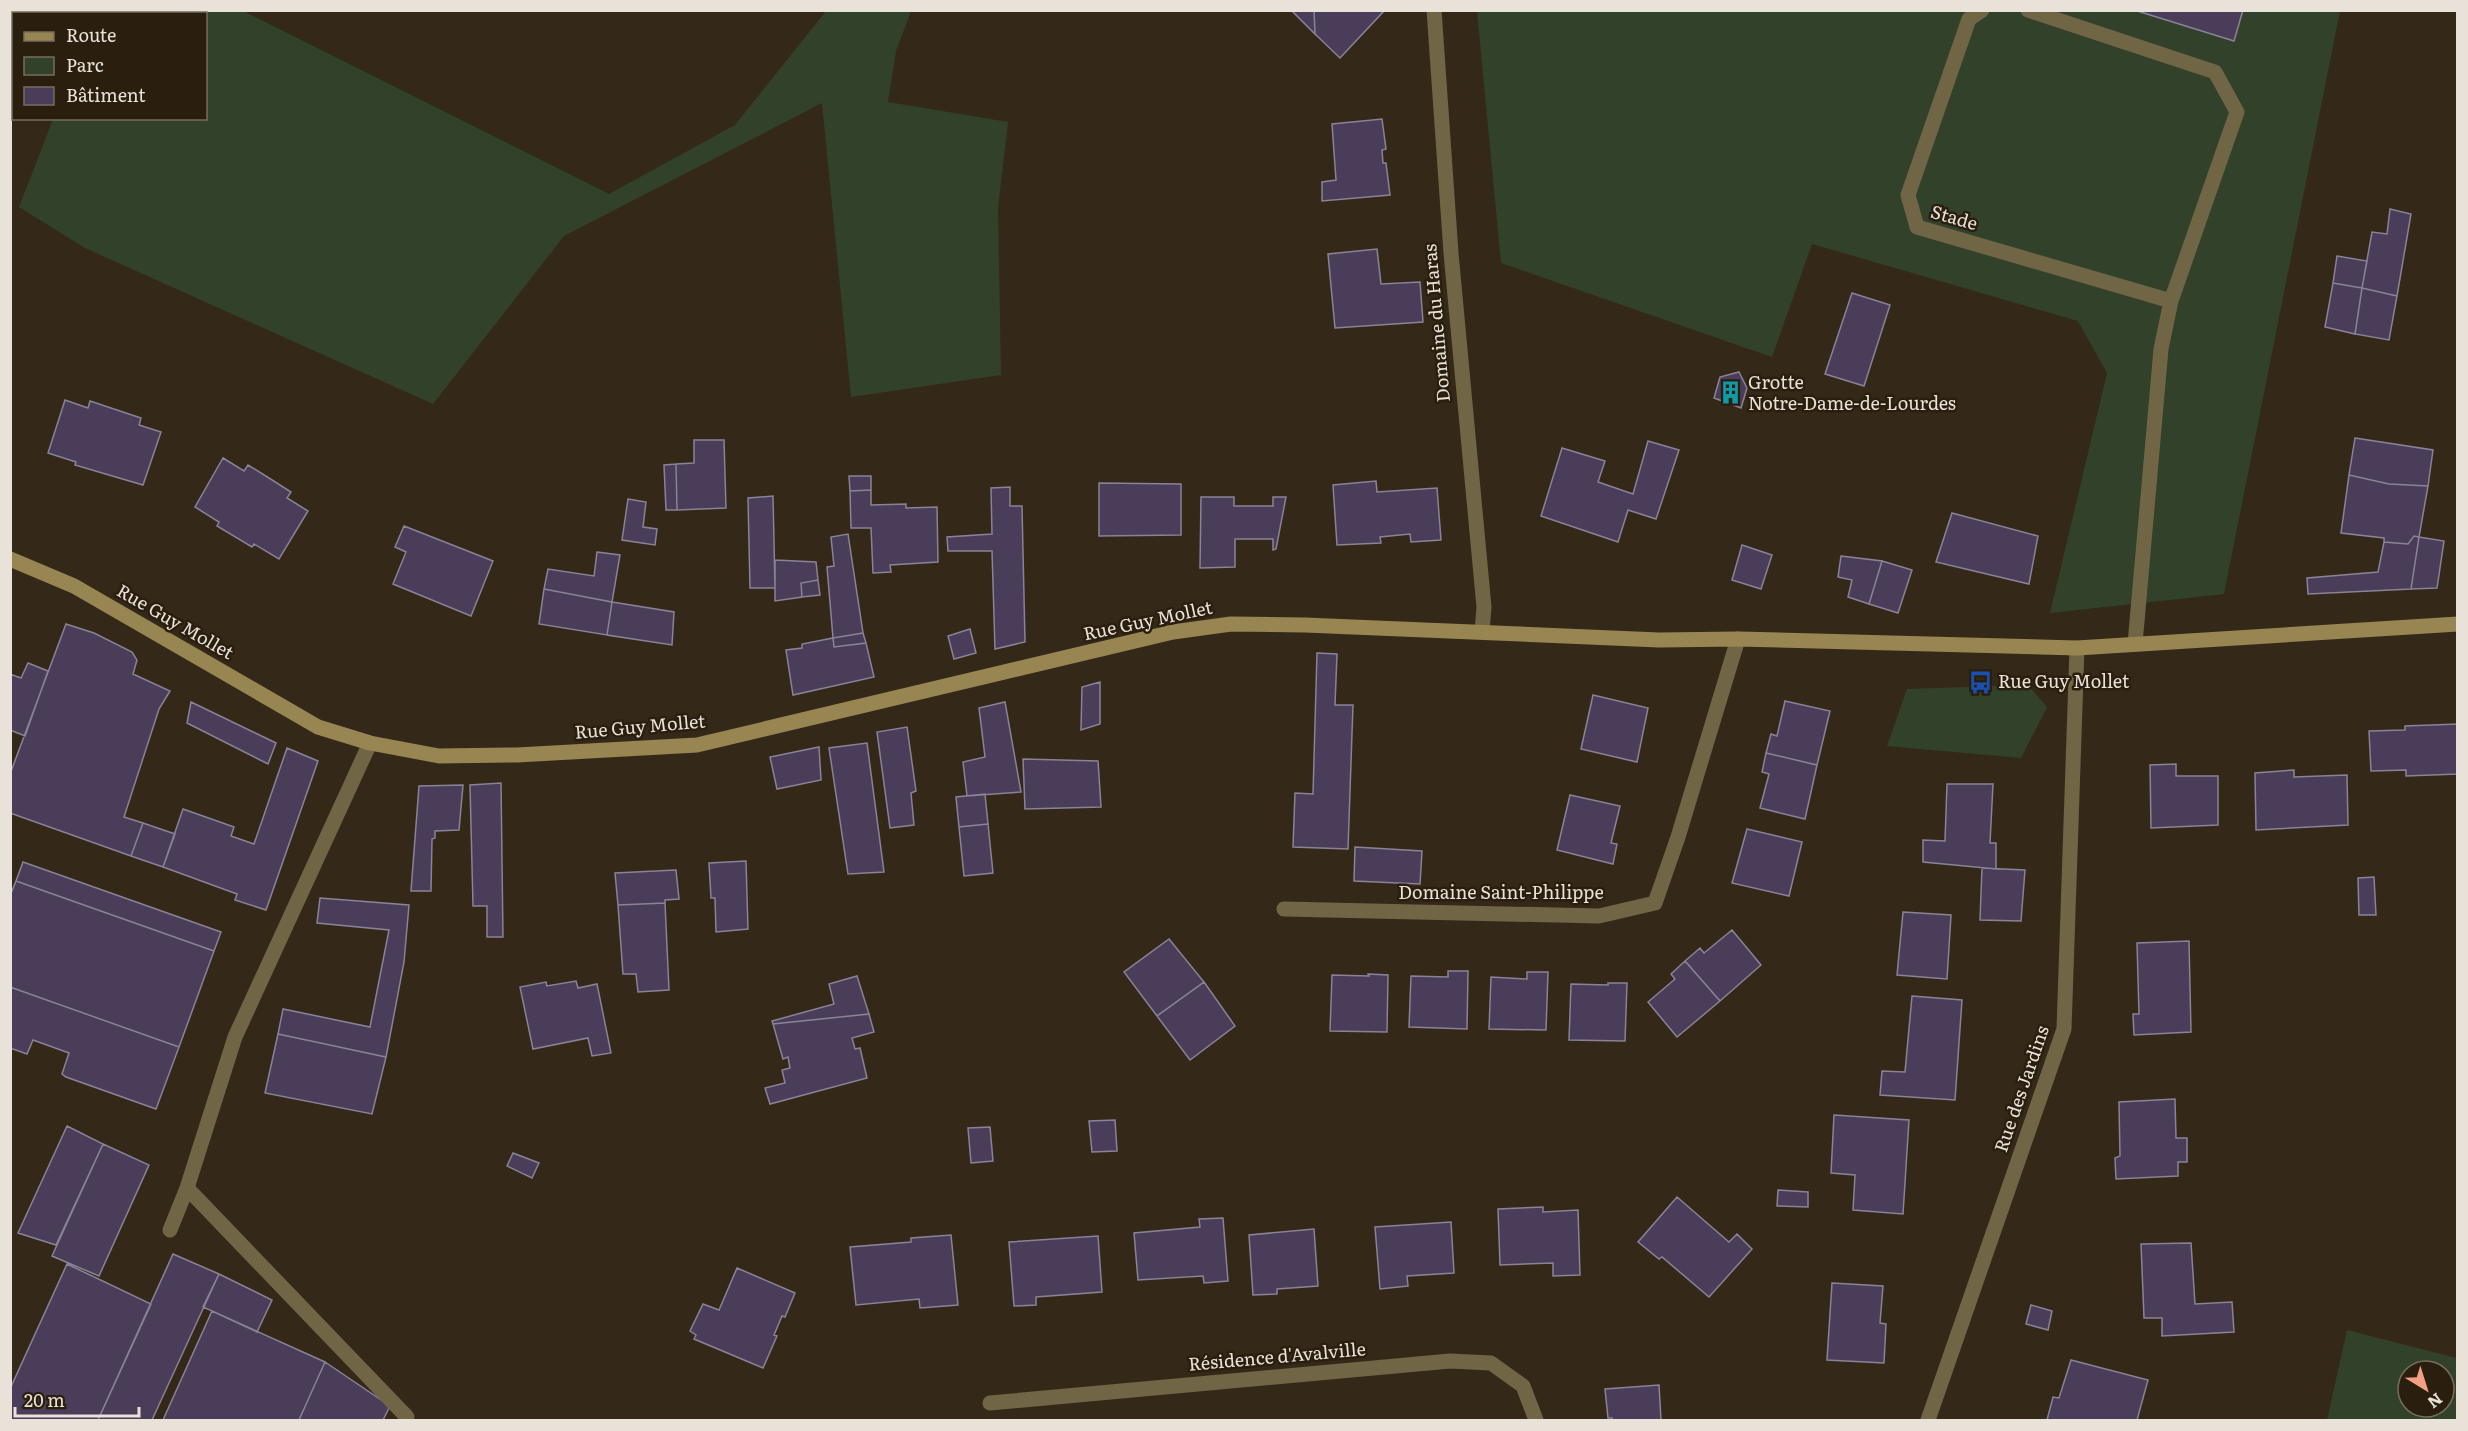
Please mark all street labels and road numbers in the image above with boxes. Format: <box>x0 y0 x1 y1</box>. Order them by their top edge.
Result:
street label: Stade <box>1928 197 1981 236</box>
street label: Domaine du Haras <box>1415 243 1456 403</box>
street label: Rue Guy Mollet <box>112 576 240 666</box>
street label: Rue Guy Mollet <box>1081 593 1215 646</box>
street label: Rue Guy Mollet <box>573 706 707 745</box>
street label: Domaine Saint-Philippe <box>1398 878 1604 905</box>
street label: Rue des Jardins <box>1986 1022 2055 1155</box>
street label: Résidence d'Avalville <box>1187 1334 1367 1377</box>

